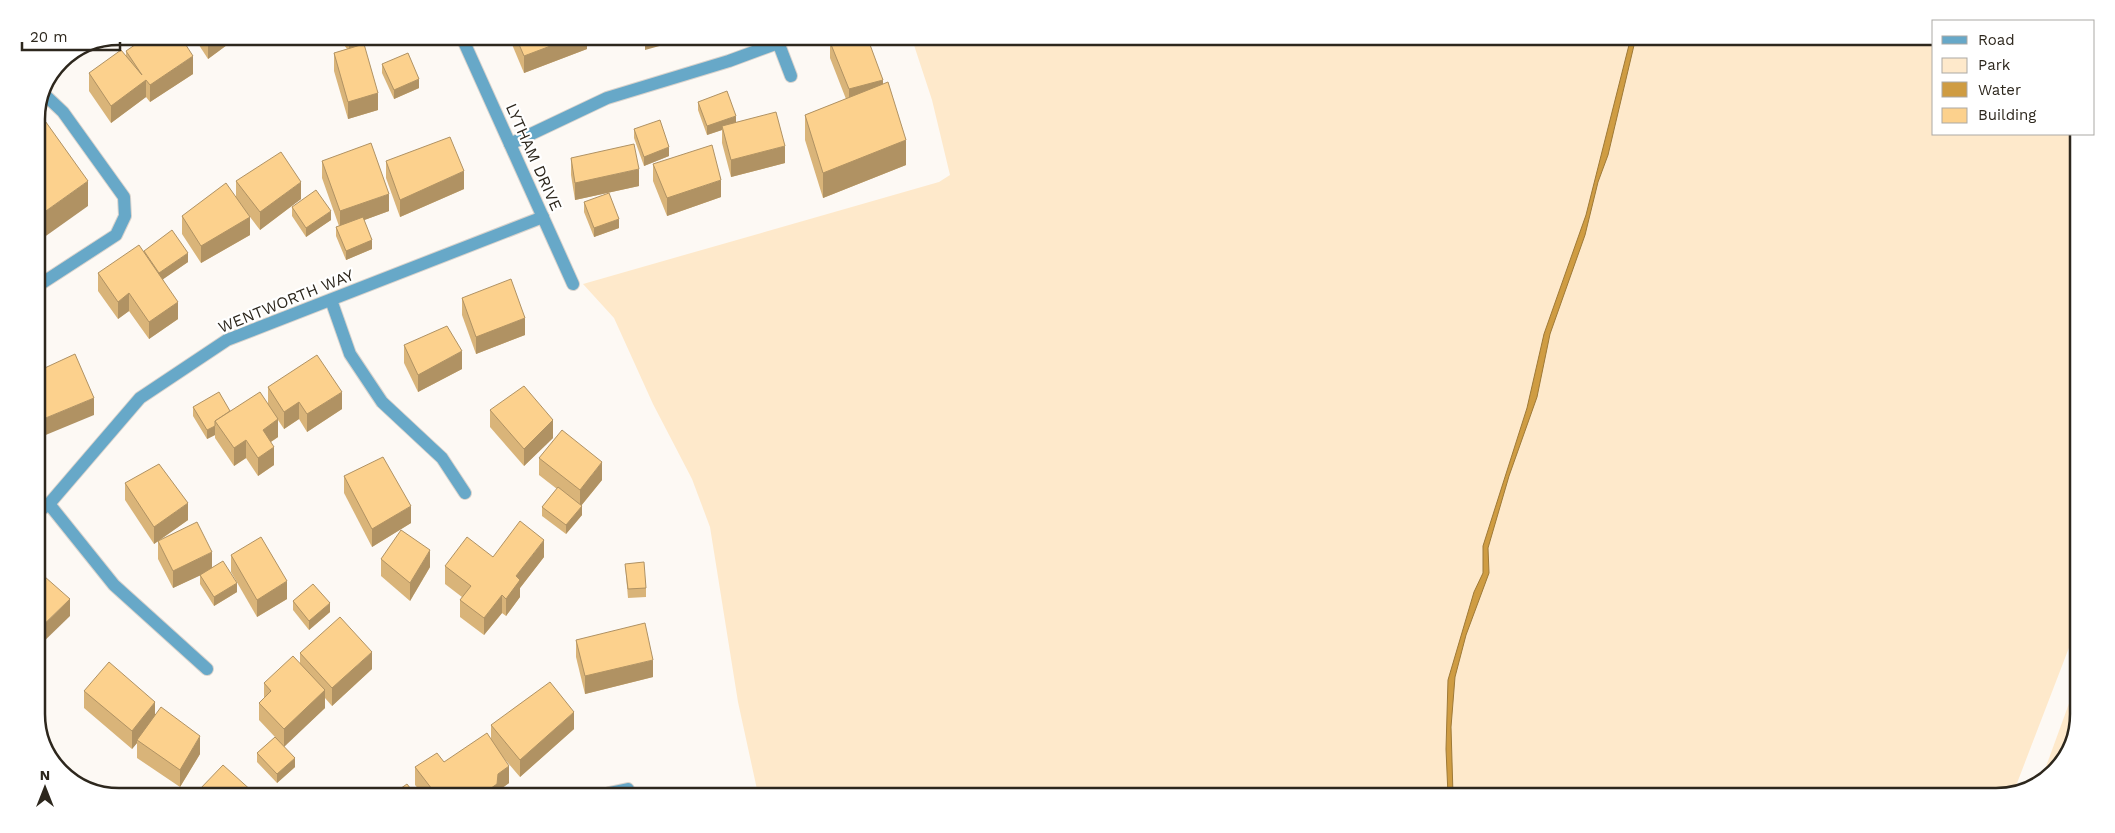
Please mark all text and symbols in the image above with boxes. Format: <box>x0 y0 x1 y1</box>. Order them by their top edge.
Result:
scale bar <box>22 20 120 52</box>
legend <box>1932 20 2095 135</box>
text: 20 m <box>30 28 68 46</box>
text: Road <box>1978 31 2015 49</box>
text: Park <box>1978 56 2011 74</box>
text: Water <box>1978 81 2021 99</box>
street label: LYTHAM DRIVE <box>502 100 566 214</box>
text: Building <box>1978 106 2036 124</box>
street label: WENTWORTH WAY <box>215 265 357 337</box>
north arrow <box>20 763 70 813</box>
text: N <box>40 767 50 783</box>

